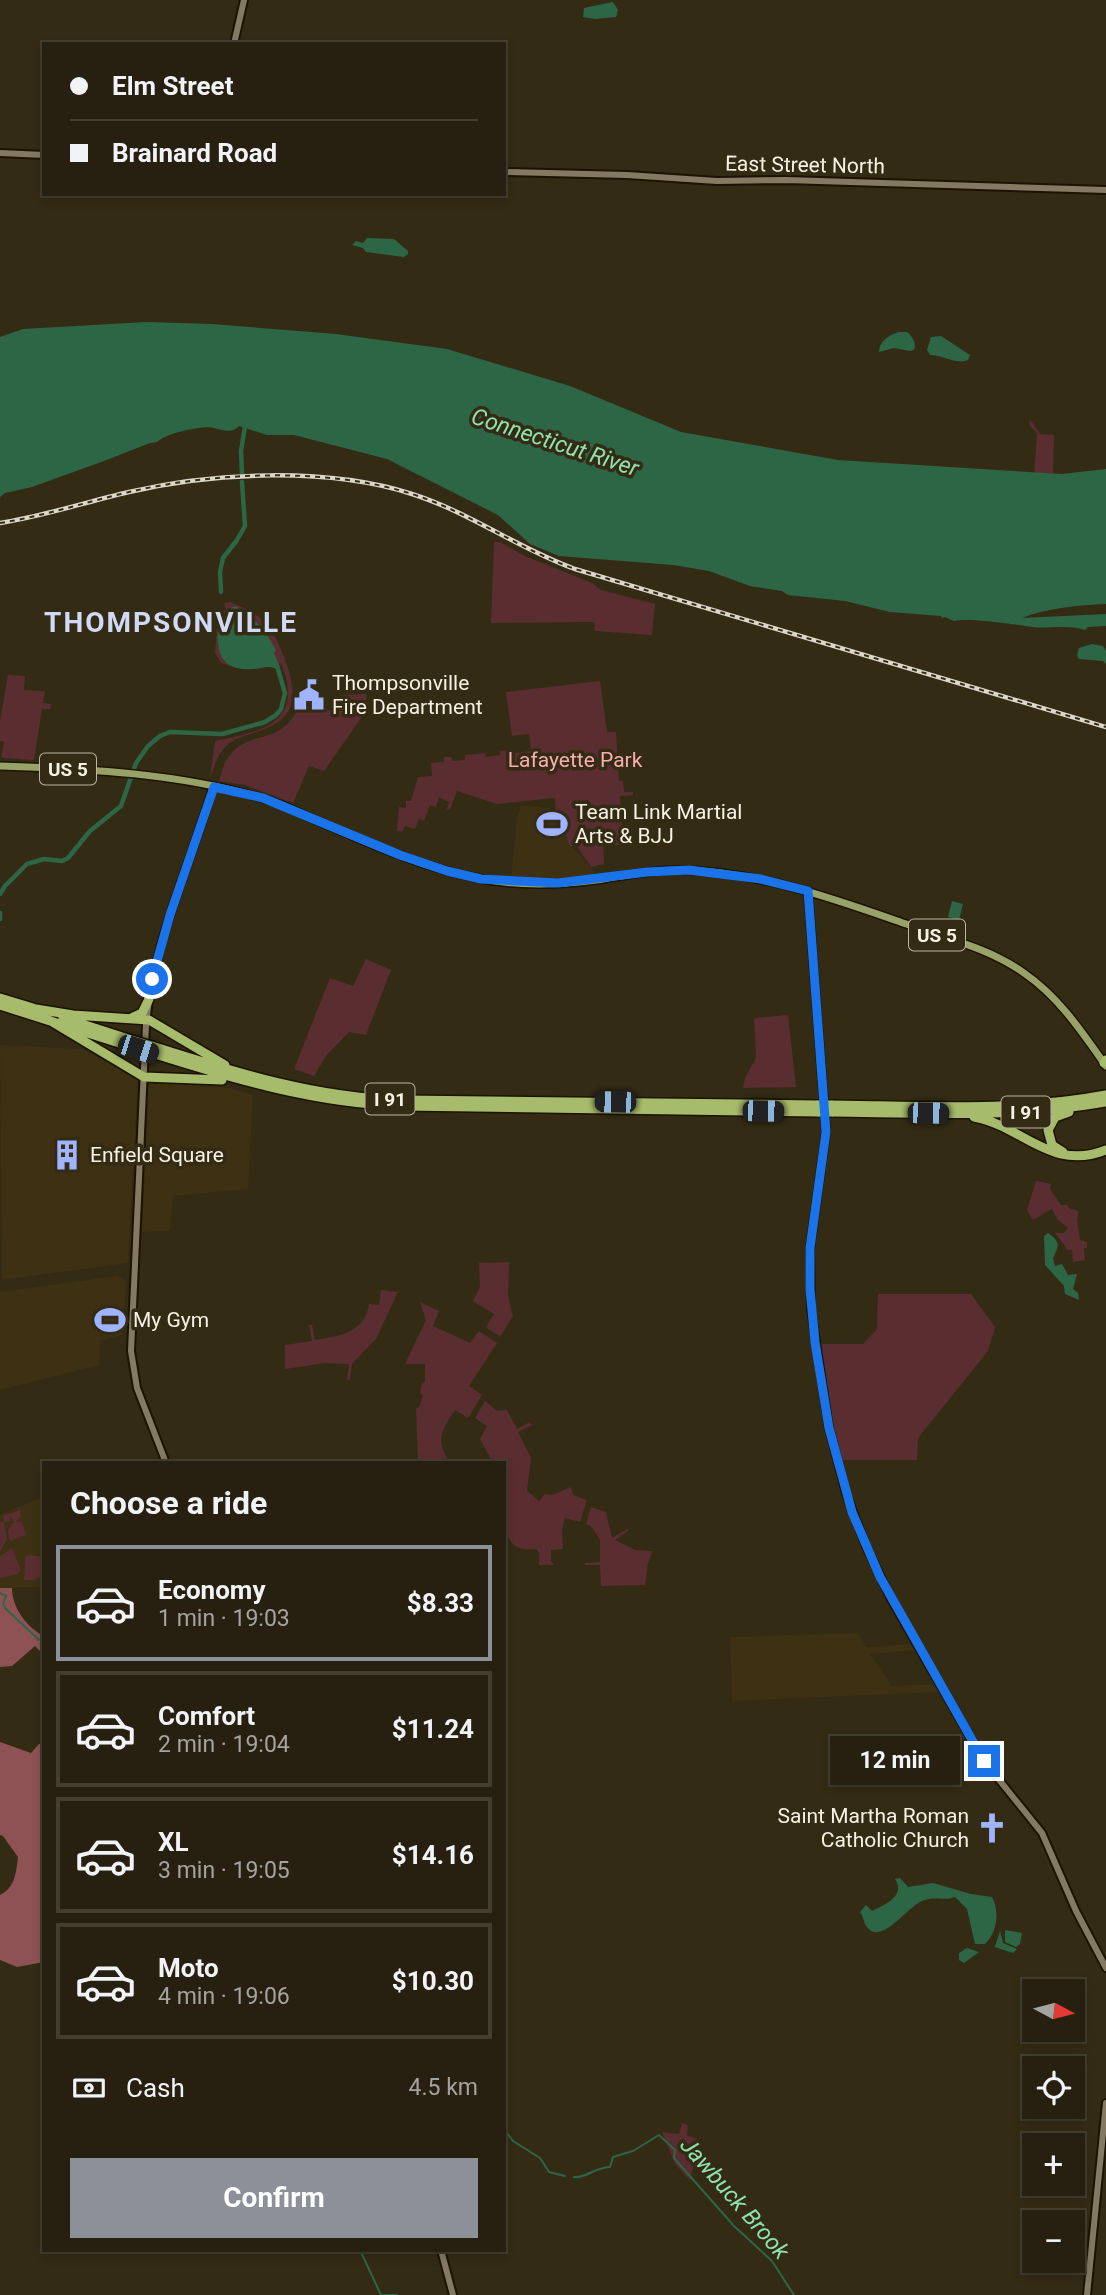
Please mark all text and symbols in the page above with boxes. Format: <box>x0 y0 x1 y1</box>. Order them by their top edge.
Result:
text: Elm Street <box>112 71 233 101</box>
text: Brainard Road <box>112 138 277 168</box>
street label: East Street North <box>725 152 885 178</box>
water label: Connecticut River <box>468 403 643 483</box>
district label: THOMPSONVILLE <box>44 606 298 639</box>
place label: Thompsonville Fire Department <box>332 671 483 719</box>
public building icon: Thompsonville Fire Department <box>292 678 326 712</box>
park label: Lafayette Park <box>508 748 643 772</box>
road number: US 5 <box>40 754 96 784</box>
place label: Team Link Martial Arts & BJJ <box>575 800 742 848</box>
sports icon: Team Link Martial Arts & BJJ <box>535 807 569 841</box>
road number: US 5 <box>909 920 965 951</box>
route start <box>136 963 168 995</box>
car <box>115 1033 162 1065</box>
road number: I 91 <box>366 1084 414 1114</box>
car <box>594 1091 637 1113</box>
road number: I 91 <box>1002 1096 1050 1128</box>
car <box>742 1100 785 1122</box>
car <box>907 1102 950 1124</box>
building icon: Enfield Square <box>50 1138 84 1172</box>
place label: Enfield Square <box>90 1143 224 1167</box>
sports icon: My Gym <box>93 1303 127 1337</box>
place label: My Gym <box>133 1308 209 1332</box>
text: Choose a ride <box>70 1484 267 1522</box>
icon: car <box>74 1572 137 1635</box>
text: Economy <box>158 1575 265 1605</box>
text: $8.33 <box>407 1588 474 1618</box>
text: 1 min · 19:03 <box>158 1605 290 1632</box>
icon: car <box>74 1698 137 1761</box>
text: Comfort <box>158 1701 255 1731</box>
text: $11.24 <box>392 1714 474 1744</box>
text: 2 min · 19:04 <box>158 1731 290 1758</box>
callout: 12 min <box>830 1736 960 1786</box>
route end <box>968 1745 1000 1777</box>
text: 12 min <box>859 1747 931 1774</box>
place label: Saint Martha Roman Catholic Church <box>778 1804 969 1852</box>
church icon: Saint Martha Roman Catholic Church <box>975 1811 1009 1845</box>
icon: car <box>74 1824 137 1887</box>
text: XL <box>158 1827 189 1857</box>
text: $14.16 <box>392 1840 474 1870</box>
text: 3 min · 19:05 <box>158 1857 290 1884</box>
icon: car <box>74 1950 137 2013</box>
text: Moto <box>158 1953 219 1983</box>
text: $10.30 <box>392 1966 474 1996</box>
north arrow <box>1022 1979 1085 2042</box>
map controls <box>1022 1979 1085 2273</box>
text: 4 min · 19:06 <box>158 1983 290 2010</box>
button: locate <box>1022 2056 1085 2119</box>
icon: cash <box>70 2069 108 2107</box>
text: Cash <box>126 2073 185 2103</box>
text: 4.5 km <box>409 2074 478 2101</box>
water label: Jawbuck Brook <box>674 2132 795 2265</box>
button: + <box>1022 2133 1085 2196</box>
button: Confirm <box>70 2158 478 2238</box>
button: − <box>1022 2210 1085 2273</box>

